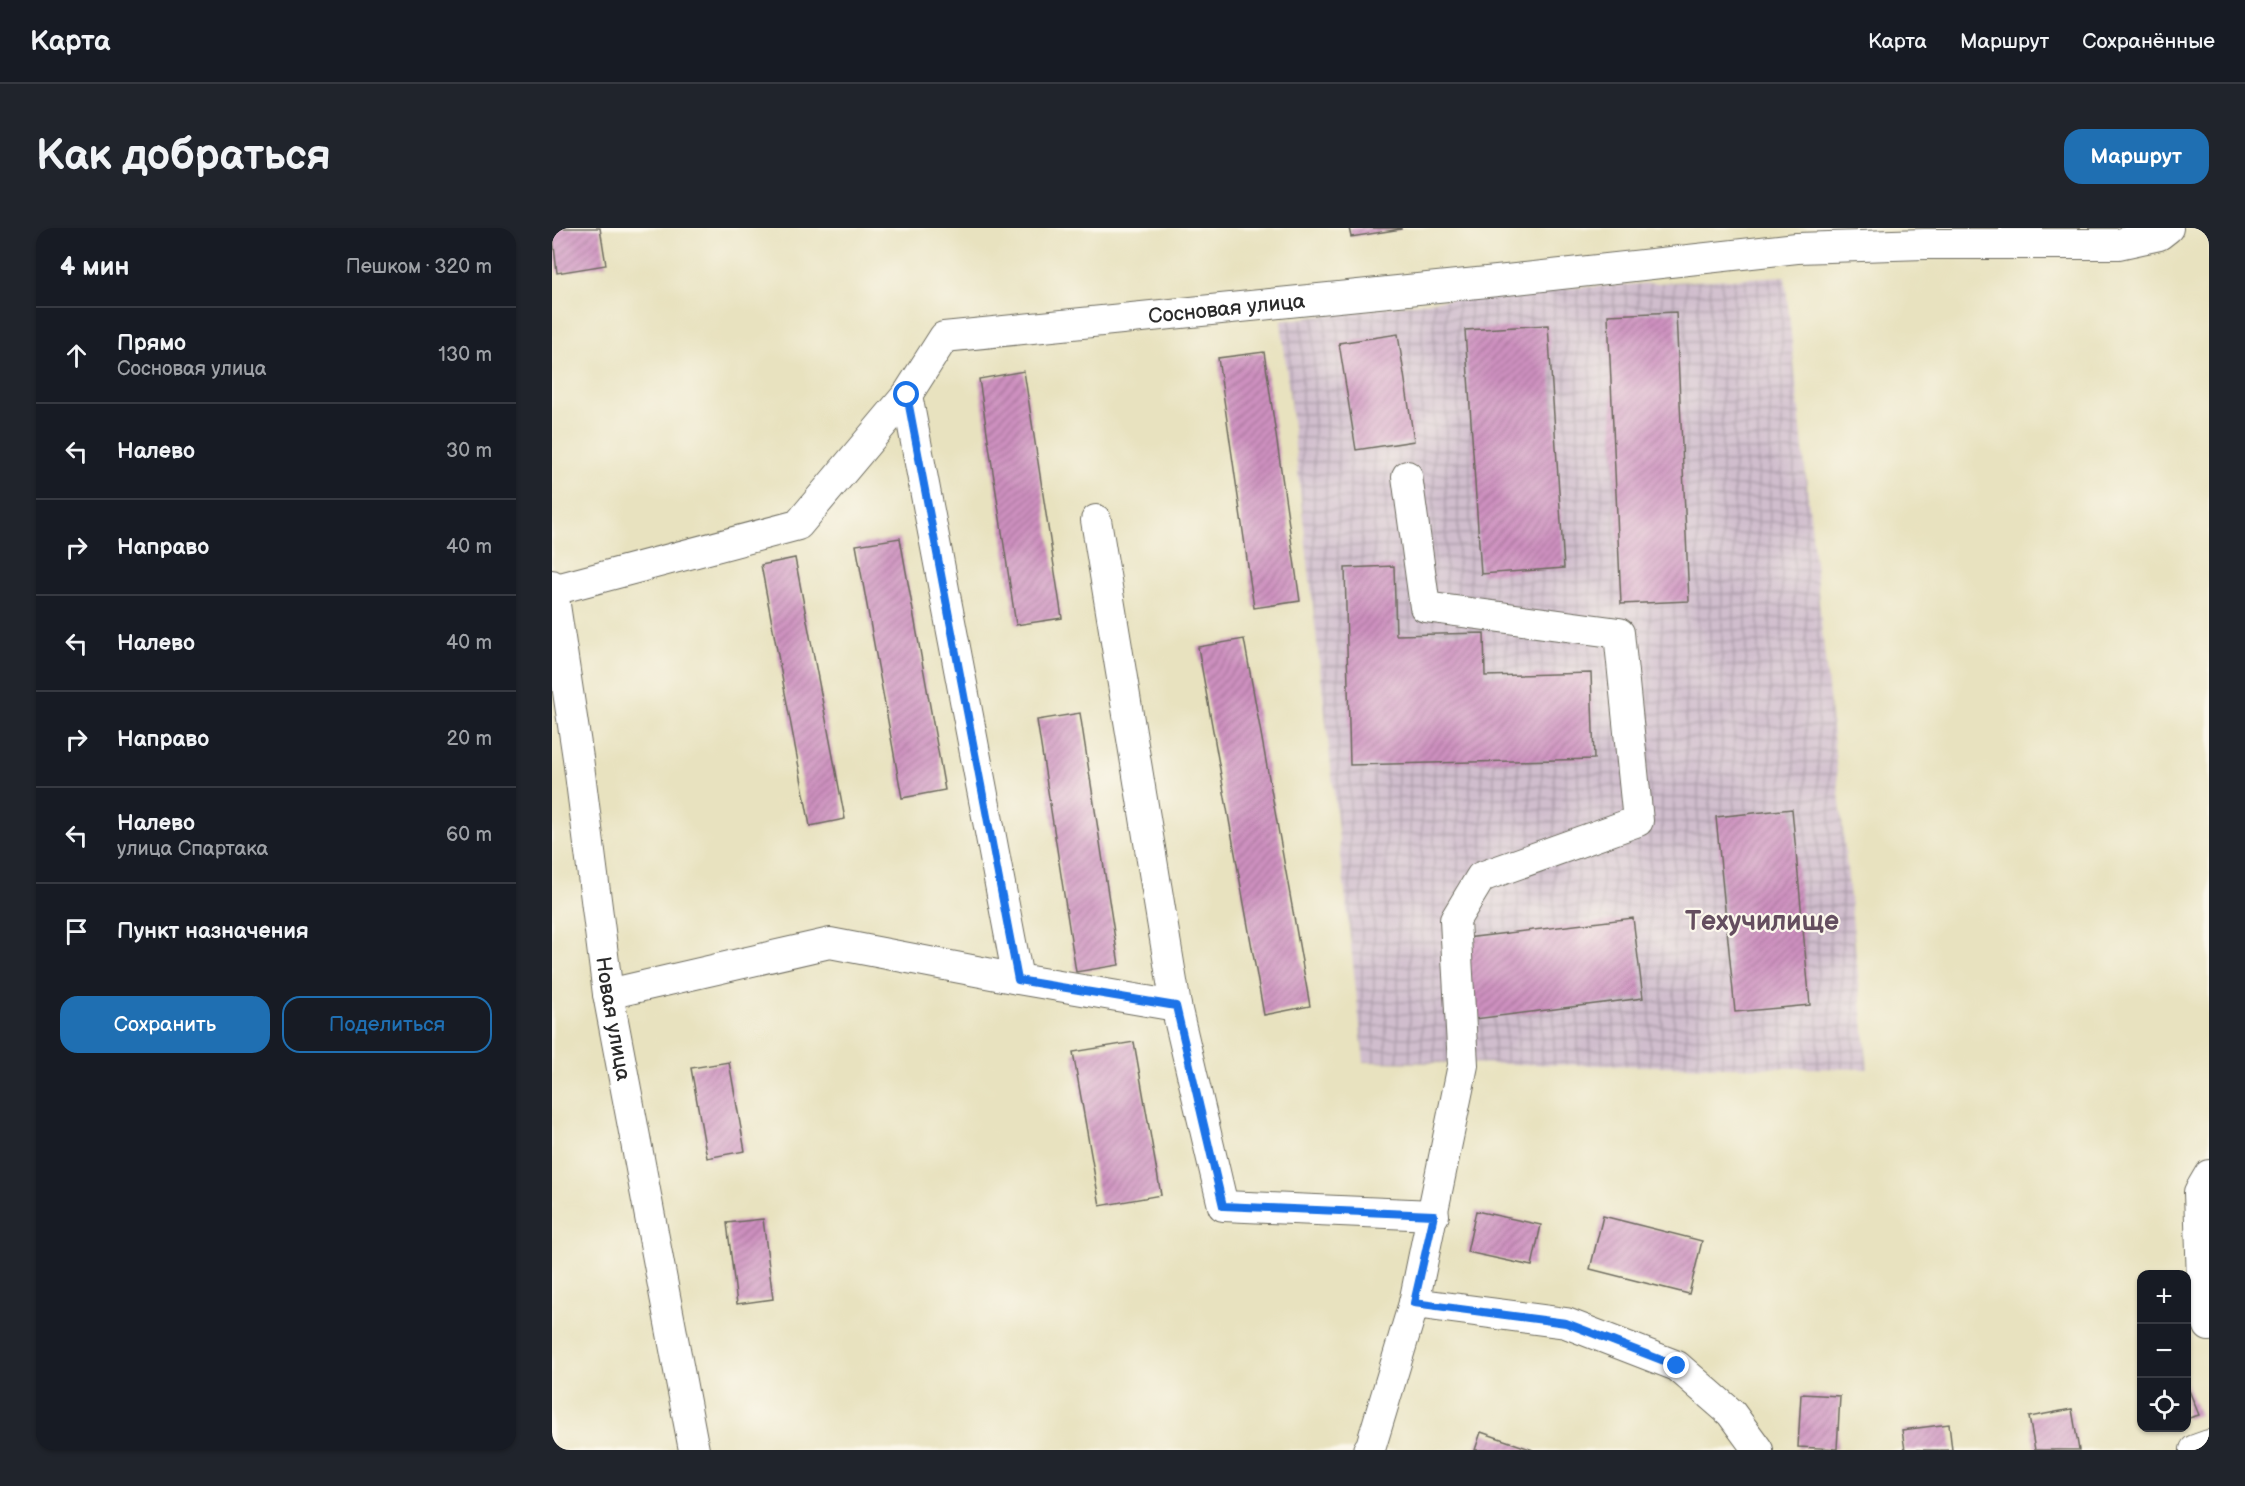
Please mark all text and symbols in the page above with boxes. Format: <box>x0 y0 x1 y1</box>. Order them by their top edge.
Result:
text: Карта <box>30 25 110 58</box>
text: Карта <box>1868 29 1927 54</box>
text: Маршрут <box>1960 29 2049 54</box>
text: Сохранённые <box>2082 29 2215 54</box>
button: Маршрут <box>2064 129 2209 184</box>
text: Как добраться <box>36 131 331 182</box>
text: 4 мин <box>60 252 129 283</box>
text: Пешком · 320 m <box>346 255 492 279</box>
street label: Сосновая улица <box>1147 288 1307 329</box>
text: Прямо <box>117 330 186 357</box>
icon: ahead <box>60 339 93 372</box>
text: 130 m <box>438 343 492 367</box>
text: Сосновая улица <box>117 357 267 381</box>
route start <box>893 381 919 407</box>
icon: left <box>60 435 93 468</box>
text: Налево <box>117 438 195 465</box>
text: 30 m <box>446 439 492 463</box>
icon: right <box>60 531 93 564</box>
text: Направо <box>117 534 209 561</box>
text: 40 m <box>446 535 492 559</box>
icon: left <box>60 627 93 660</box>
text: Налево <box>117 630 195 657</box>
text: 40 m <box>446 631 492 655</box>
icon: right <box>60 723 93 756</box>
text: Направо <box>117 726 209 753</box>
text: 20 m <box>447 727 492 751</box>
text: Налево <box>117 810 195 837</box>
icon: left <box>60 819 93 852</box>
text: 60 m <box>446 823 492 847</box>
text: улица Спартака <box>117 837 268 861</box>
district label: Техучилище <box>1685 906 1839 938</box>
icon: arrive <box>60 915 93 948</box>
text: Пункт назначения <box>117 918 309 945</box>
street label: Новая улица <box>590 955 636 1083</box>
button: Сохранить <box>60 996 270 1053</box>
button: Поделиться <box>282 996 492 1053</box>
map controls <box>2137 1270 2191 1432</box>
button: + <box>2137 1270 2191 1324</box>
button: − <box>2137 1324 2191 1378</box>
route end <box>1663 1352 1689 1378</box>
button: locate <box>2137 1378 2191 1432</box>

